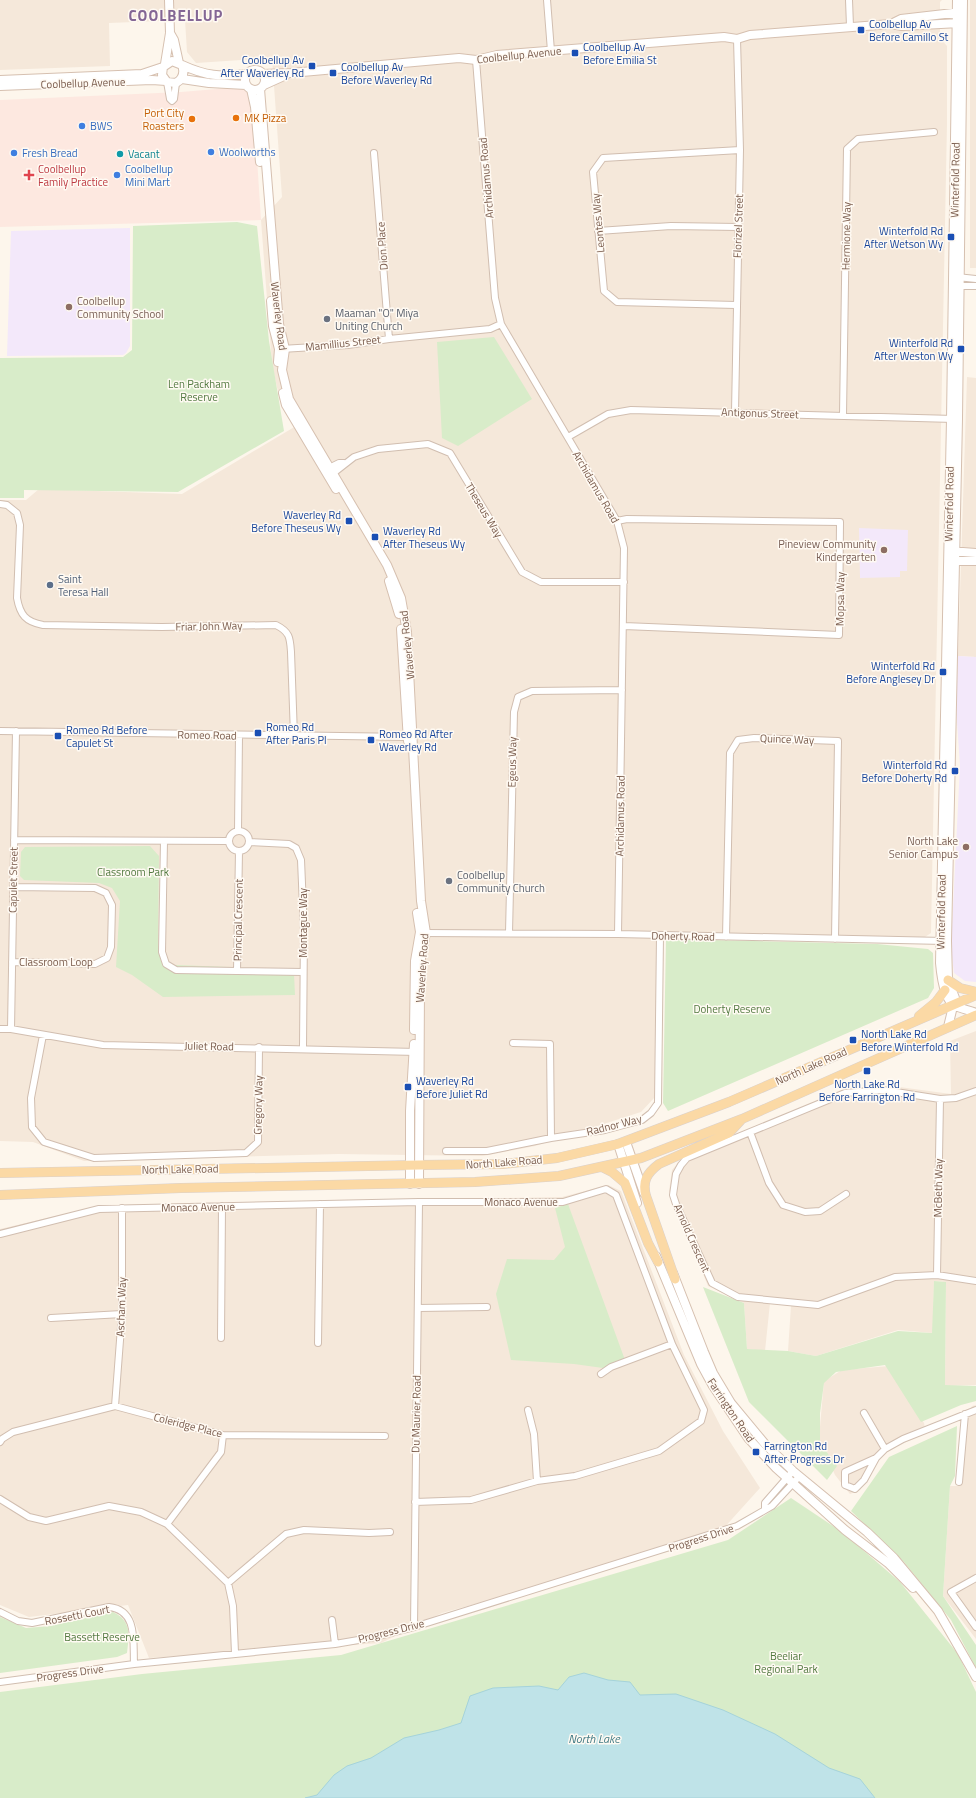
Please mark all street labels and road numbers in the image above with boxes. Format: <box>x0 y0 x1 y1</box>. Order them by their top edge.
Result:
street label: Coolbellup Avenue <box>476 43 563 67</box>
street label: Coolbellup Avenue <box>40 74 126 92</box>
street label: Archidamus Road <box>474 137 498 219</box>
street label: Winterfold Road <box>946 142 964 218</box>
street label: Leontes Way <box>587 192 609 253</box>
street label: Florizel Street <box>729 194 747 258</box>
street label: Hermione Way <box>837 201 855 270</box>
street label: Dion Place <box>372 221 392 271</box>
street label: Waverley Road <box>267 281 291 351</box>
street label: Mamillius Street <box>305 331 382 355</box>
street label: Antigonus Street <box>721 404 799 422</box>
street label: Archidamus Road <box>569 448 623 526</box>
street label: Winterfold Road <box>940 466 958 542</box>
street label: Theseus Way <box>461 479 507 541</box>
street label: Mopsa Way <box>832 571 848 626</box>
street label: Waverley Road <box>395 610 419 680</box>
street label: Friar John Way <box>175 617 243 635</box>
street label: Romeo Road <box>177 726 237 744</box>
street label: Quince Way <box>759 730 815 748</box>
street label: Egeus Way <box>504 736 520 788</box>
street label: Archidamus Road <box>611 775 629 857</box>
street label: Capulet Street <box>4 847 22 913</box>
street label: Winterfold Road <box>932 874 950 950</box>
street label: Principal Crescent <box>229 879 247 961</box>
street label: Montague Way <box>295 887 311 958</box>
street label: Doherty Road <box>651 927 715 945</box>
street label: Waverley Road <box>412 933 432 1003</box>
street label: Classroom Loop <box>19 954 93 970</box>
street label: Juliet Road <box>184 1038 234 1054</box>
street label: North Lake Road <box>773 1043 850 1089</box>
street label: Gregory Way <box>249 1074 267 1135</box>
street label: Radnor Way <box>585 1110 644 1140</box>
street label: North Lake Road <box>465 1151 543 1173</box>
street label: McBeth Way <box>929 1158 947 1218</box>
street label: North Lake Road <box>141 1160 219 1178</box>
street label: Monaco Avenue <box>484 1194 558 1210</box>
street label: Monaco Avenue <box>161 1198 235 1216</box>
street label: Arnold Crescent <box>670 1201 714 1275</box>
street label: Ascham Way <box>112 1276 130 1337</box>
street label: Du Maurier Road <box>407 1375 425 1453</box>
street label: Farrington Road <box>704 1375 759 1445</box>
street label: Coleridge Place <box>152 1409 224 1441</box>
street label: Progress Drive <box>666 1520 736 1556</box>
street label: Rossetti Court <box>43 1601 111 1629</box>
street label: Progress Drive <box>356 1615 426 1647</box>
street label: Progress Drive <box>35 1660 105 1686</box>

